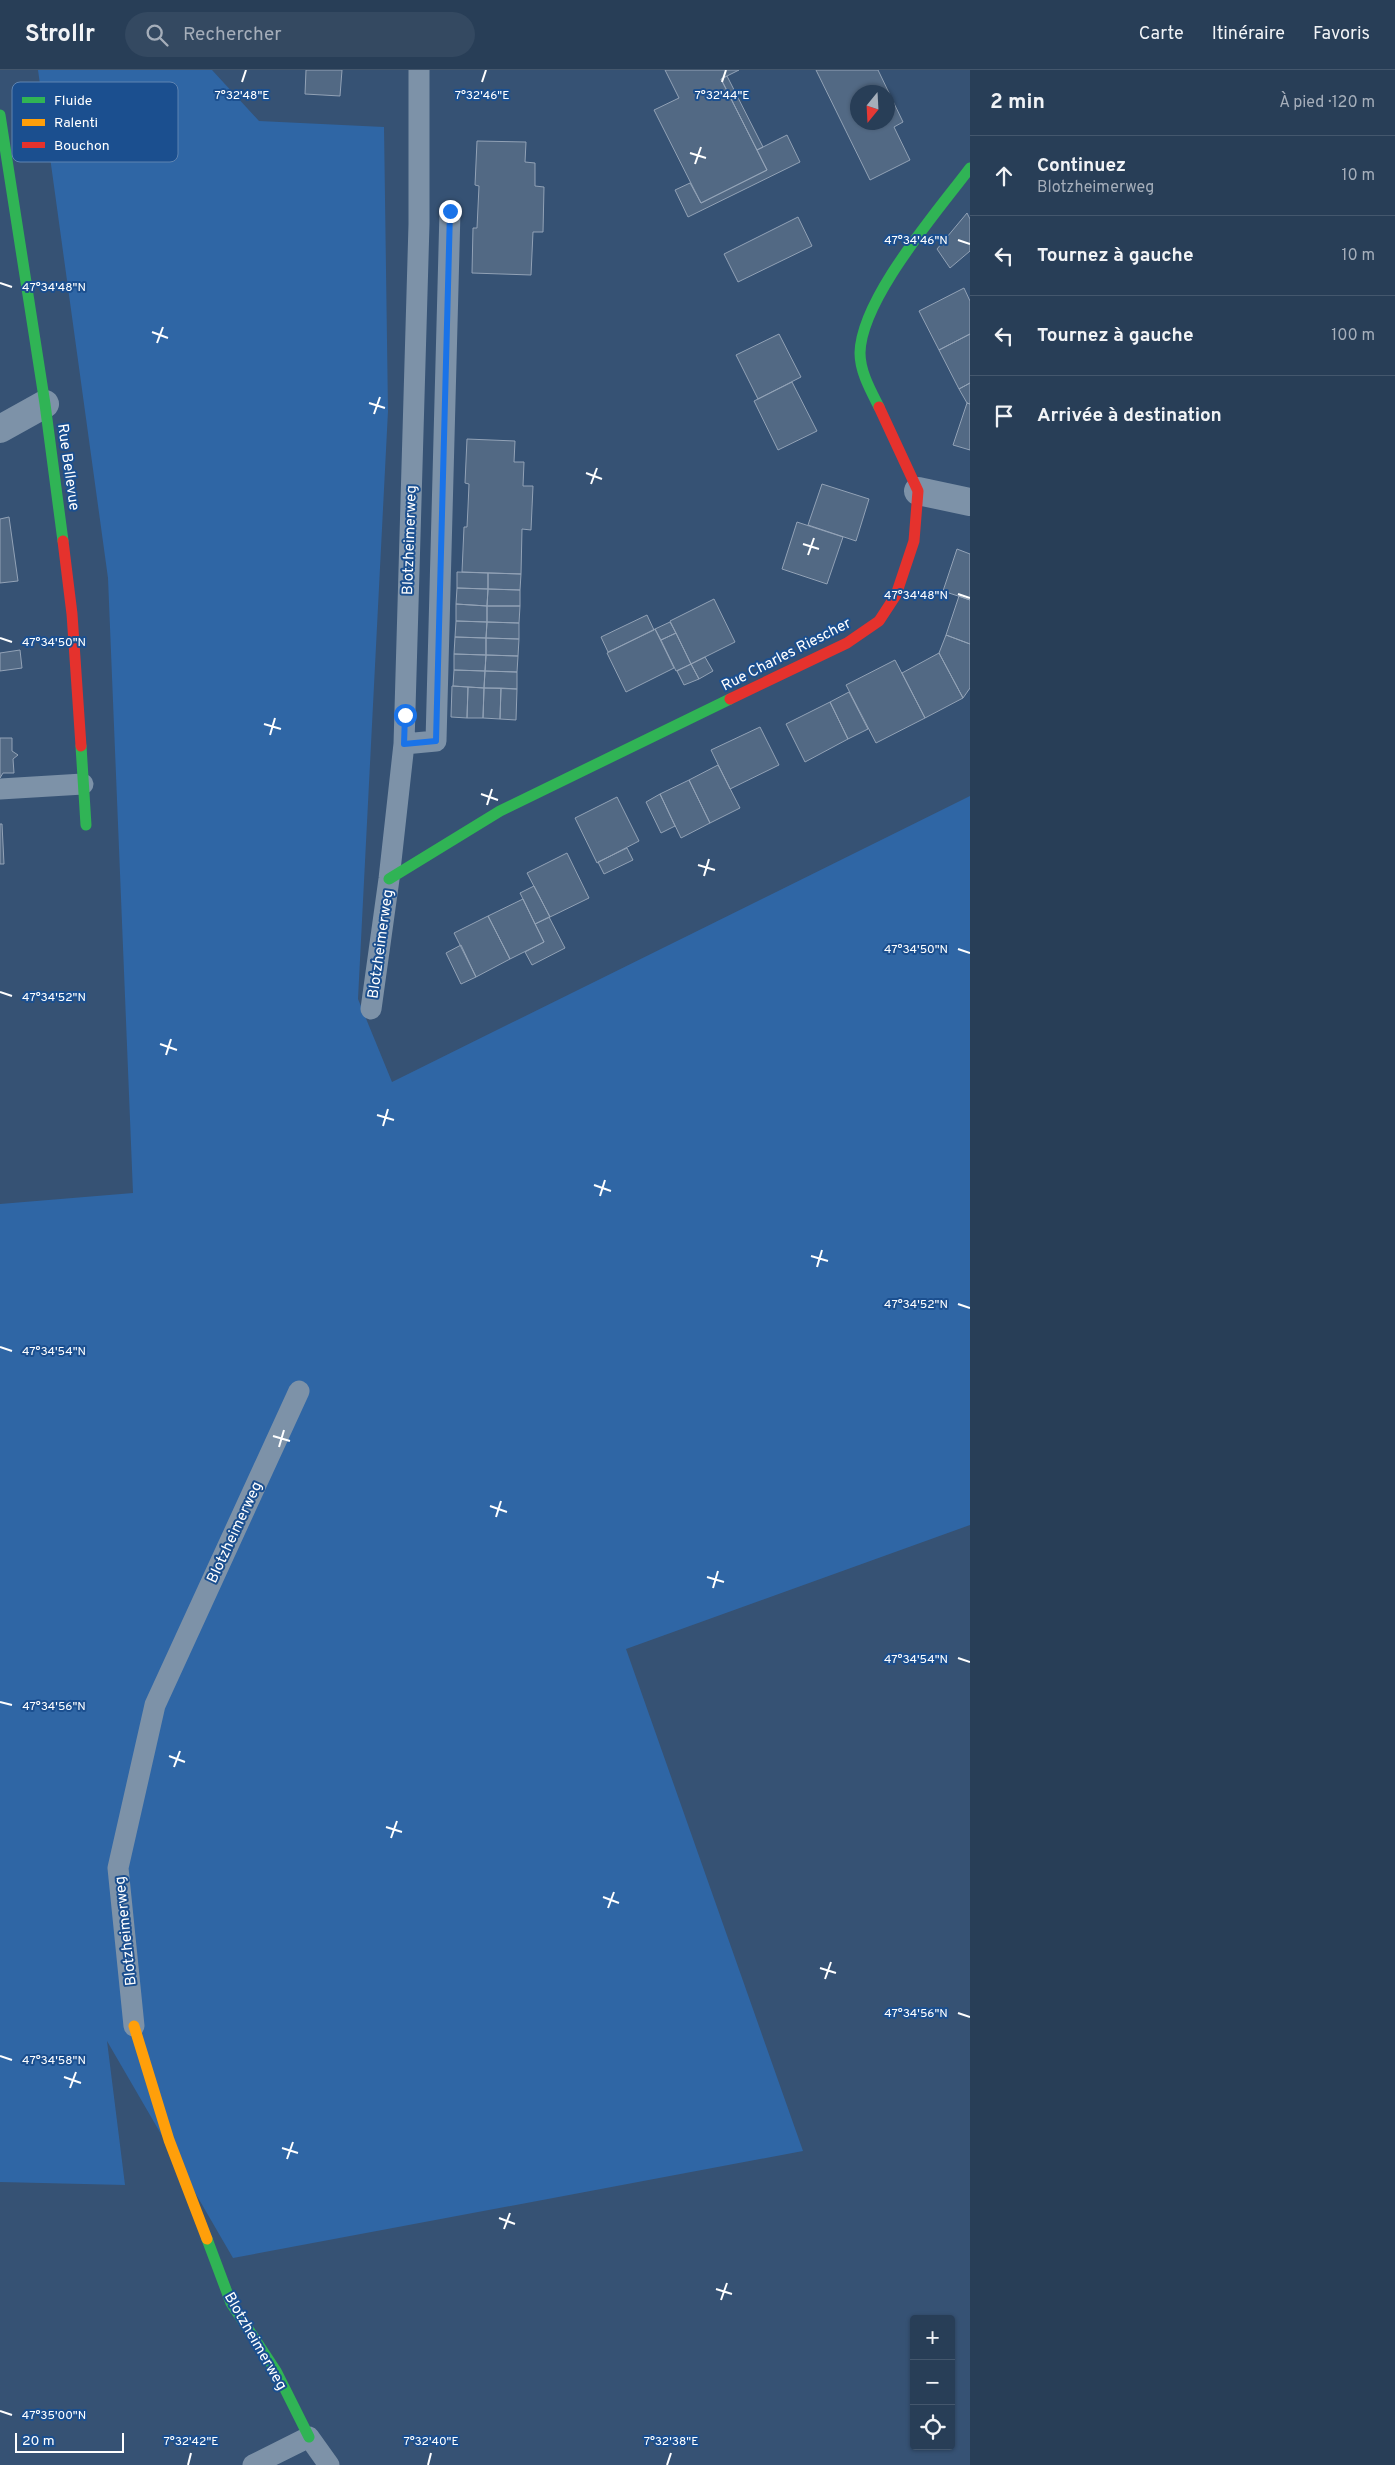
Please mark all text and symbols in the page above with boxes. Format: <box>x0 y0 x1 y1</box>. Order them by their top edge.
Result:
search box <box>125 12 475 57</box>
text: Strollr <box>25 20 95 50</box>
icon: search <box>143 21 171 49</box>
text: Rechercher <box>183 23 282 47</box>
text: Carte <box>1139 23 1184 46</box>
text: Itinéraire <box>1212 23 1285 46</box>
text: Favoris <box>1313 23 1370 46</box>
legend <box>12 82 178 162</box>
north arrow <box>850 85 895 130</box>
text: 7°32'48"E <box>215 88 269 104</box>
text: 7°32'46"E <box>455 88 509 104</box>
text: 7°32'44"E <box>695 88 750 104</box>
text: 2 min <box>990 89 1045 116</box>
text: Fluide <box>54 93 92 110</box>
text: À pied · 120 m <box>1279 93 1375 113</box>
text: Ralenti <box>54 115 98 132</box>
text: Bouchon <box>54 138 110 155</box>
text: Continuez <box>1037 154 1126 178</box>
icon: ahead <box>990 162 1018 190</box>
text: 10 m <box>1341 166 1375 186</box>
text: Blotzheimerweg <box>1037 178 1154 198</box>
route end <box>439 200 462 223</box>
text: 47°34'46"N <box>884 233 948 249</box>
icon: left <box>990 242 1018 270</box>
text: Tournez à gauche <box>1037 244 1194 268</box>
text: 10 m <box>1341 246 1375 266</box>
text: 47°34'48"N <box>22 280 86 296</box>
icon: left <box>990 322 1018 350</box>
text: Tournez à gauche <box>1037 324 1194 348</box>
text: 100 m <box>1331 326 1375 346</box>
icon: arrive <box>990 402 1018 430</box>
text: Arrivée à destination <box>1037 404 1222 428</box>
street label: Rue Bellevue <box>52 423 83 512</box>
street label: Blotzheimerweg <box>399 485 422 595</box>
text: 47°34'48"N <box>884 588 948 604</box>
street label: Rue Charles Riescher <box>719 614 855 696</box>
text: 47°34'50"N <box>22 635 86 651</box>
route start <box>394 704 417 727</box>
street label: Blotzheimerweg <box>364 888 399 1000</box>
text: 47°34'50"N <box>884 942 948 958</box>
text: 47°34'52"N <box>22 990 86 1006</box>
text: 47°34'52"N <box>884 1297 948 1313</box>
text: 47°34'54"N <box>22 1344 86 1360</box>
street label: Blotzheimerweg <box>203 1479 267 1587</box>
text: 47°34'54"N <box>884 1652 948 1668</box>
text: 47°34'56"N <box>22 1699 86 1715</box>
street label: Blotzheimerweg <box>111 1875 142 1987</box>
text: 47°34'56"N <box>884 2006 948 2022</box>
text: 47°34'58"N <box>22 2053 86 2069</box>
street label: Blotzheimerweg <box>219 2289 290 2394</box>
map controls <box>910 2315 955 2450</box>
button: + <box>910 2315 955 2360</box>
button: − <box>910 2360 955 2405</box>
button: locate <box>910 2405 955 2450</box>
text: 47°35'00"N <box>22 2408 86 2424</box>
scale bar <box>15 2430 124 2453</box>
text: 20 m <box>22 2433 55 2450</box>
text: 7°32'42"E <box>164 2434 218 2450</box>
text: 7°32'40"E <box>403 2434 459 2450</box>
text: 7°32'38"E <box>644 2434 698 2450</box>

